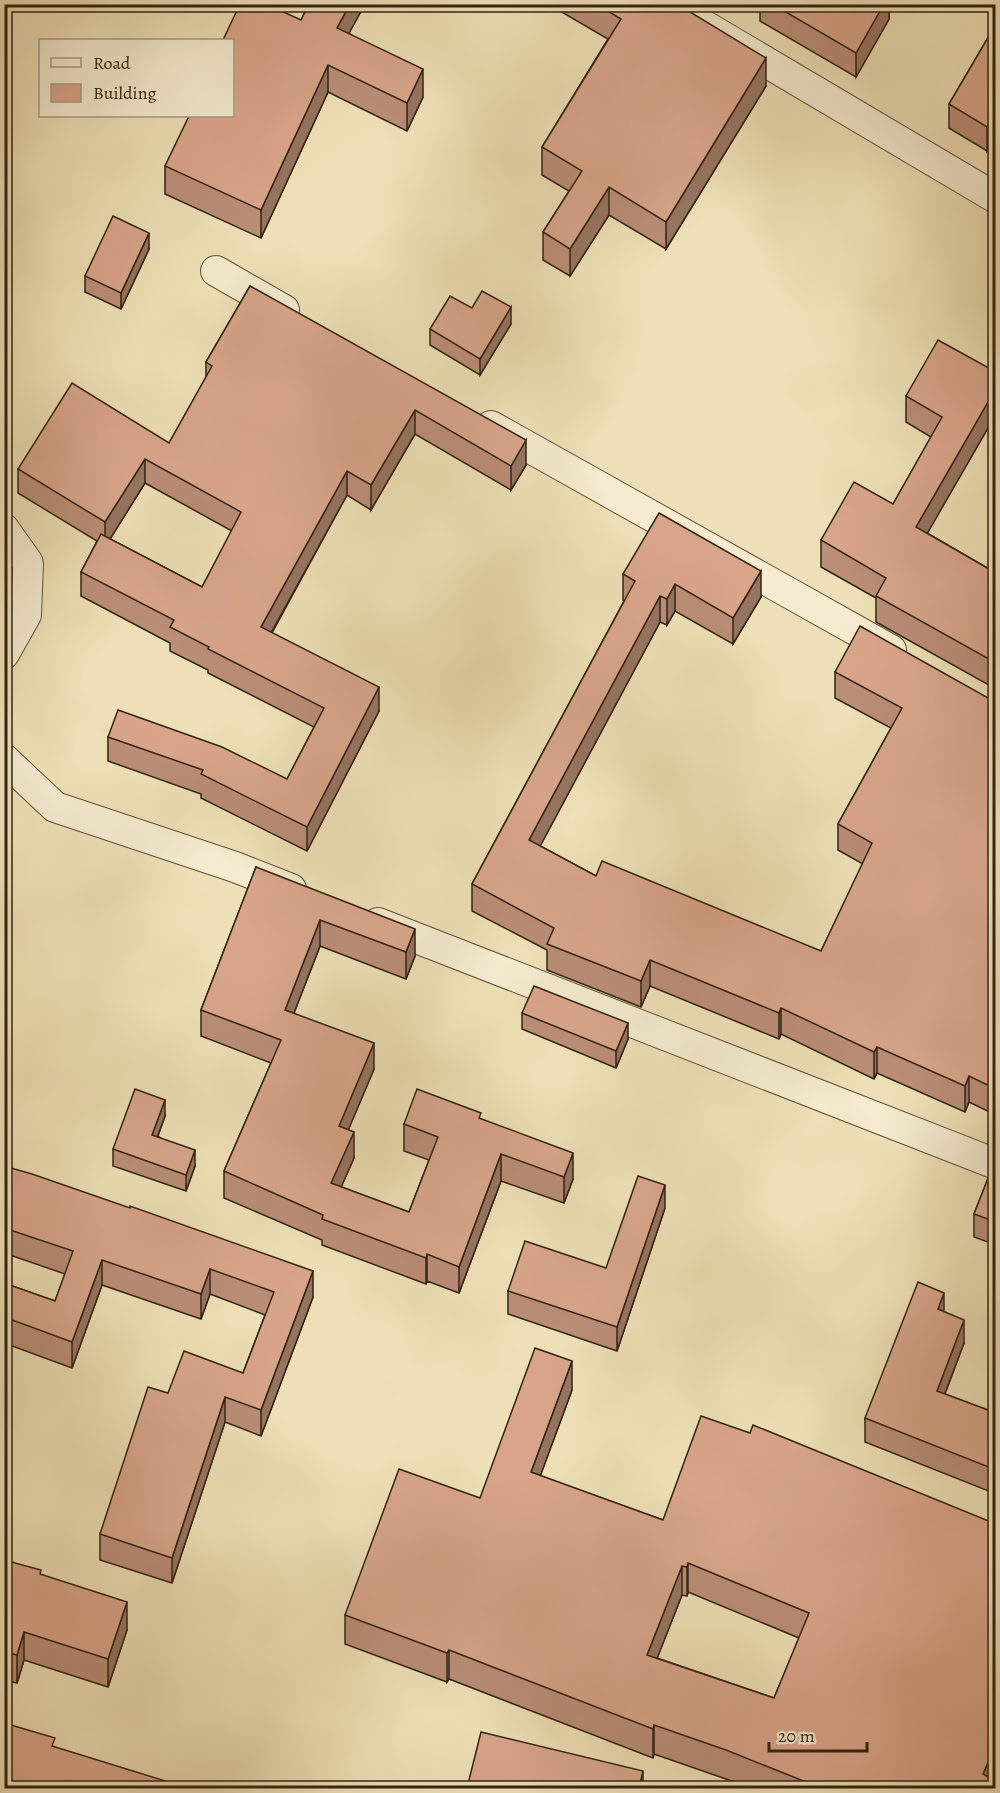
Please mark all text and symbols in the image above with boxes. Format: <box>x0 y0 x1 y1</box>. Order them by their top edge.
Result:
legend <box>39 39 234 117</box>
text: Road <box>93 51 131 75</box>
text: Building <box>93 81 157 105</box>
scale bar <box>769 1715 866 1753</box>
text: 20 m <box>778 1724 815 1748</box>

